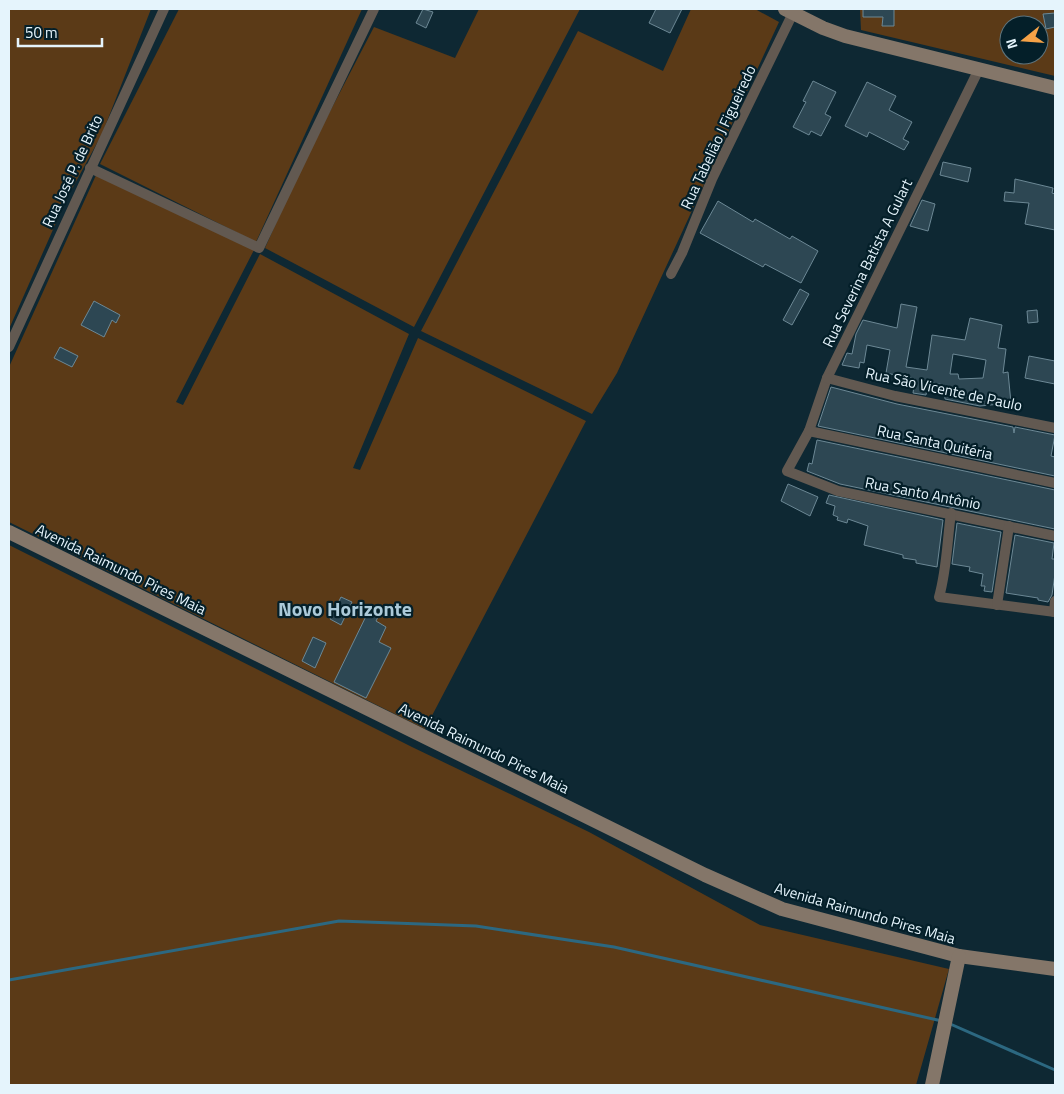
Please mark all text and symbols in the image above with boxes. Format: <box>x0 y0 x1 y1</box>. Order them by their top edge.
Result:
scale bar <box>18 15 101 47</box>
north arrow <box>999 15 1049 65</box>
text: 50 m <box>25 21 58 44</box>
text: N <box>1000 36 1023 52</box>
street label: Rua Tabelião J Figueiredo <box>674 61 762 213</box>
street label: Rua José P. de Brito <box>36 111 108 231</box>
street label: Rua Severina Batista A Gulart <box>816 174 918 351</box>
street label: Rua São Vicente de Paulo <box>864 361 1024 417</box>
street label: Rua Santa Quitéria <box>875 419 995 466</box>
street label: Rua Santo Antônio <box>863 470 983 516</box>
street label: Avenida Raimundo Pires Maia <box>32 518 211 621</box>
district label: Novo Horizonte <box>278 593 412 624</box>
street label: Avenida Raimundo Pires Maia <box>395 697 574 800</box>
street label: Avenida Raimundo Pires Maia <box>772 876 959 950</box>

